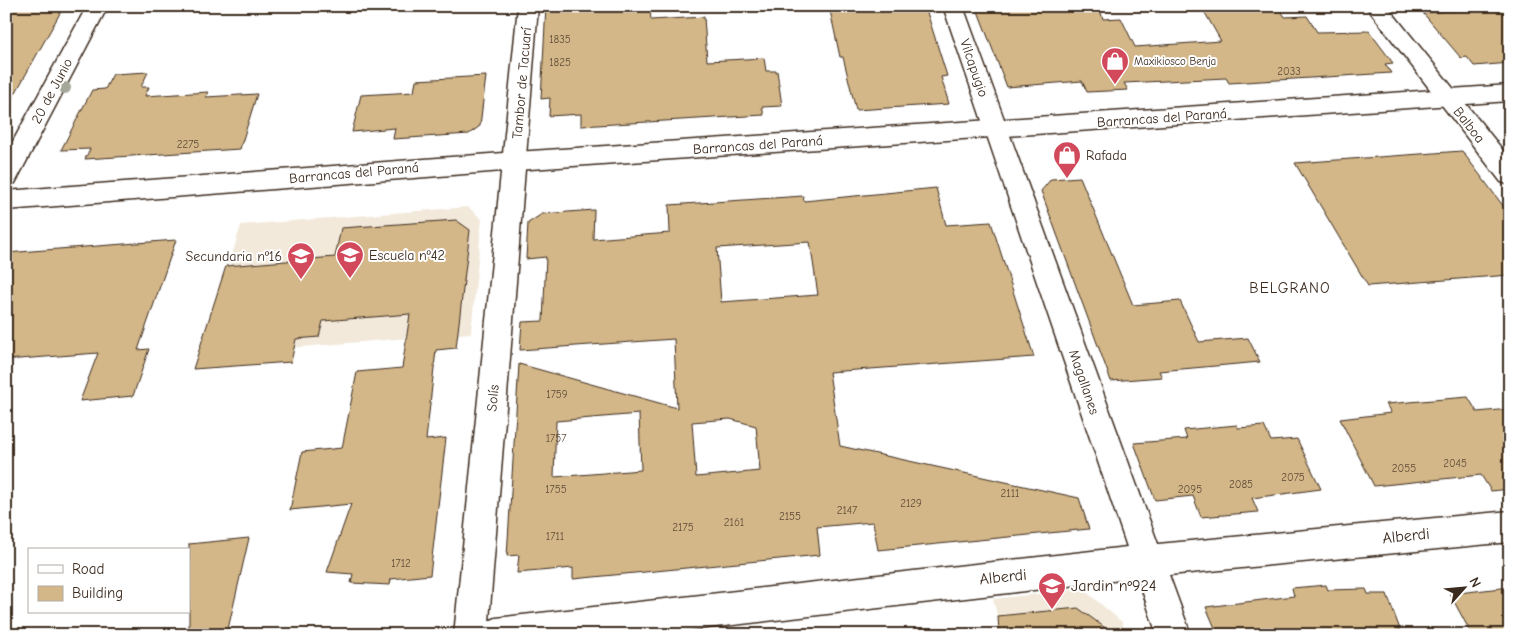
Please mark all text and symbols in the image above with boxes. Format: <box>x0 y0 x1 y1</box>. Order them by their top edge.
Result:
street label: Tambor de Tacuarí <box>509 26 535 140</box>
house number: 1835 <box>549 33 571 46</box>
street label: Vilcapugio <box>956 37 992 99</box>
shop icon: Maxikiosco Benja <box>1100 46 1130 85</box>
street label: 20 de Junio <box>28 55 76 127</box>
place label: Maxikiosco Benja <box>1134 55 1216 68</box>
house number: 1825 <box>549 56 571 69</box>
house number: 2033 <box>1277 65 1301 78</box>
street label: Balboa <box>1450 104 1488 146</box>
street label: Barrancas del Paraná <box>1096 105 1228 131</box>
street label: Barrancas del Paraná <box>692 132 824 158</box>
house number: 2275 <box>177 138 199 151</box>
shop icon: Rafada <box>1052 140 1082 179</box>
place label: Rafada <box>1086 147 1127 164</box>
street label: Barrancas del Paraná <box>288 159 420 187</box>
school or university icon: Escuela nº42 <box>335 240 365 279</box>
school or university icon: Secundaria nº16 <box>286 241 316 280</box>
place label: Escuela nº42 <box>369 247 445 264</box>
place label: Secundaria nº16 <box>186 248 282 265</box>
district label: BELGRANO <box>1249 279 1331 297</box>
street label: Magallanes <box>1065 347 1103 417</box>
street label: Solís <box>483 384 503 412</box>
house number: 1759 <box>546 388 568 401</box>
house number: 1757 <box>546 432 566 445</box>
house number: 2045 <box>1443 457 1467 470</box>
house number: 2055 <box>1392 462 1416 475</box>
house number: 2075 <box>1281 471 1305 484</box>
house number: 2085 <box>1229 478 1253 491</box>
house number: 1755 <box>545 483 567 496</box>
house number: 2095 <box>1178 483 1202 496</box>
house number: 2111 <box>1001 487 1019 500</box>
house number: 2129 <box>900 497 922 510</box>
house number: 2147 <box>837 504 857 517</box>
house number: 2155 <box>779 510 801 523</box>
house number: 2161 <box>724 516 744 529</box>
house number: 2175 <box>672 521 694 534</box>
street label: Alberdi <box>1382 525 1430 547</box>
house number: 1711 <box>546 530 564 543</box>
legend <box>28 548 190 614</box>
house number: 1712 <box>391 557 411 570</box>
text: Road <box>72 560 104 578</box>
north arrow <box>1438 564 1488 614</box>
street label: Alberdi <box>979 566 1027 588</box>
school or university icon: Jardin nº924 <box>1037 571 1067 610</box>
text: N <box>1465 574 1485 590</box>
place label: Jardin nº924 <box>1071 577 1157 595</box>
text: Building <box>72 584 123 602</box>

